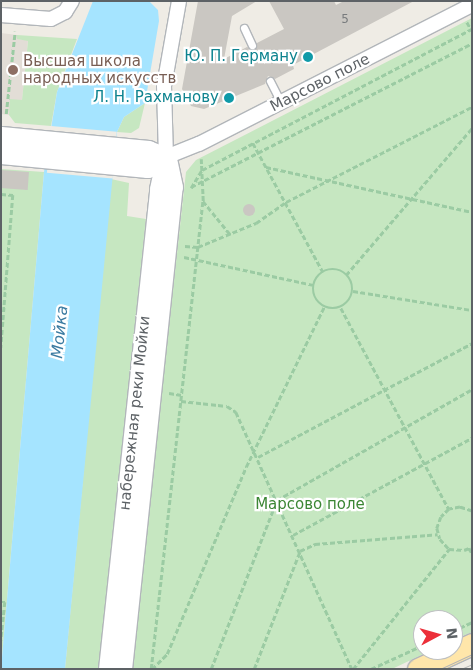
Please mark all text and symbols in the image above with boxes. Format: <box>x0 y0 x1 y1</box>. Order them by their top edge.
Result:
house number: 5 <box>341 13 349 27</box>
place label: Ю. П. Герману <box>184 48 298 66</box>
street label: Марсово поле <box>267 50 373 116</box>
marker: Ю. П. Герману <box>302 51 314 63</box>
place label: Высшая школа народных искусств <box>23 52 176 87</box>
marker: Высшая школа народных искусств <box>7 64 19 76</box>
place label: Л. Н. Рахманову <box>93 89 219 107</box>
marker: Л. Н. Рахманову <box>223 92 235 104</box>
water label: Мойка <box>48 304 72 360</box>
street label: набережная реки Мойки <box>116 315 154 511</box>
park label: Марсово поле <box>255 496 365 514</box>
north arrow <box>413 610 463 660</box>
text: N <box>443 627 460 640</box>

